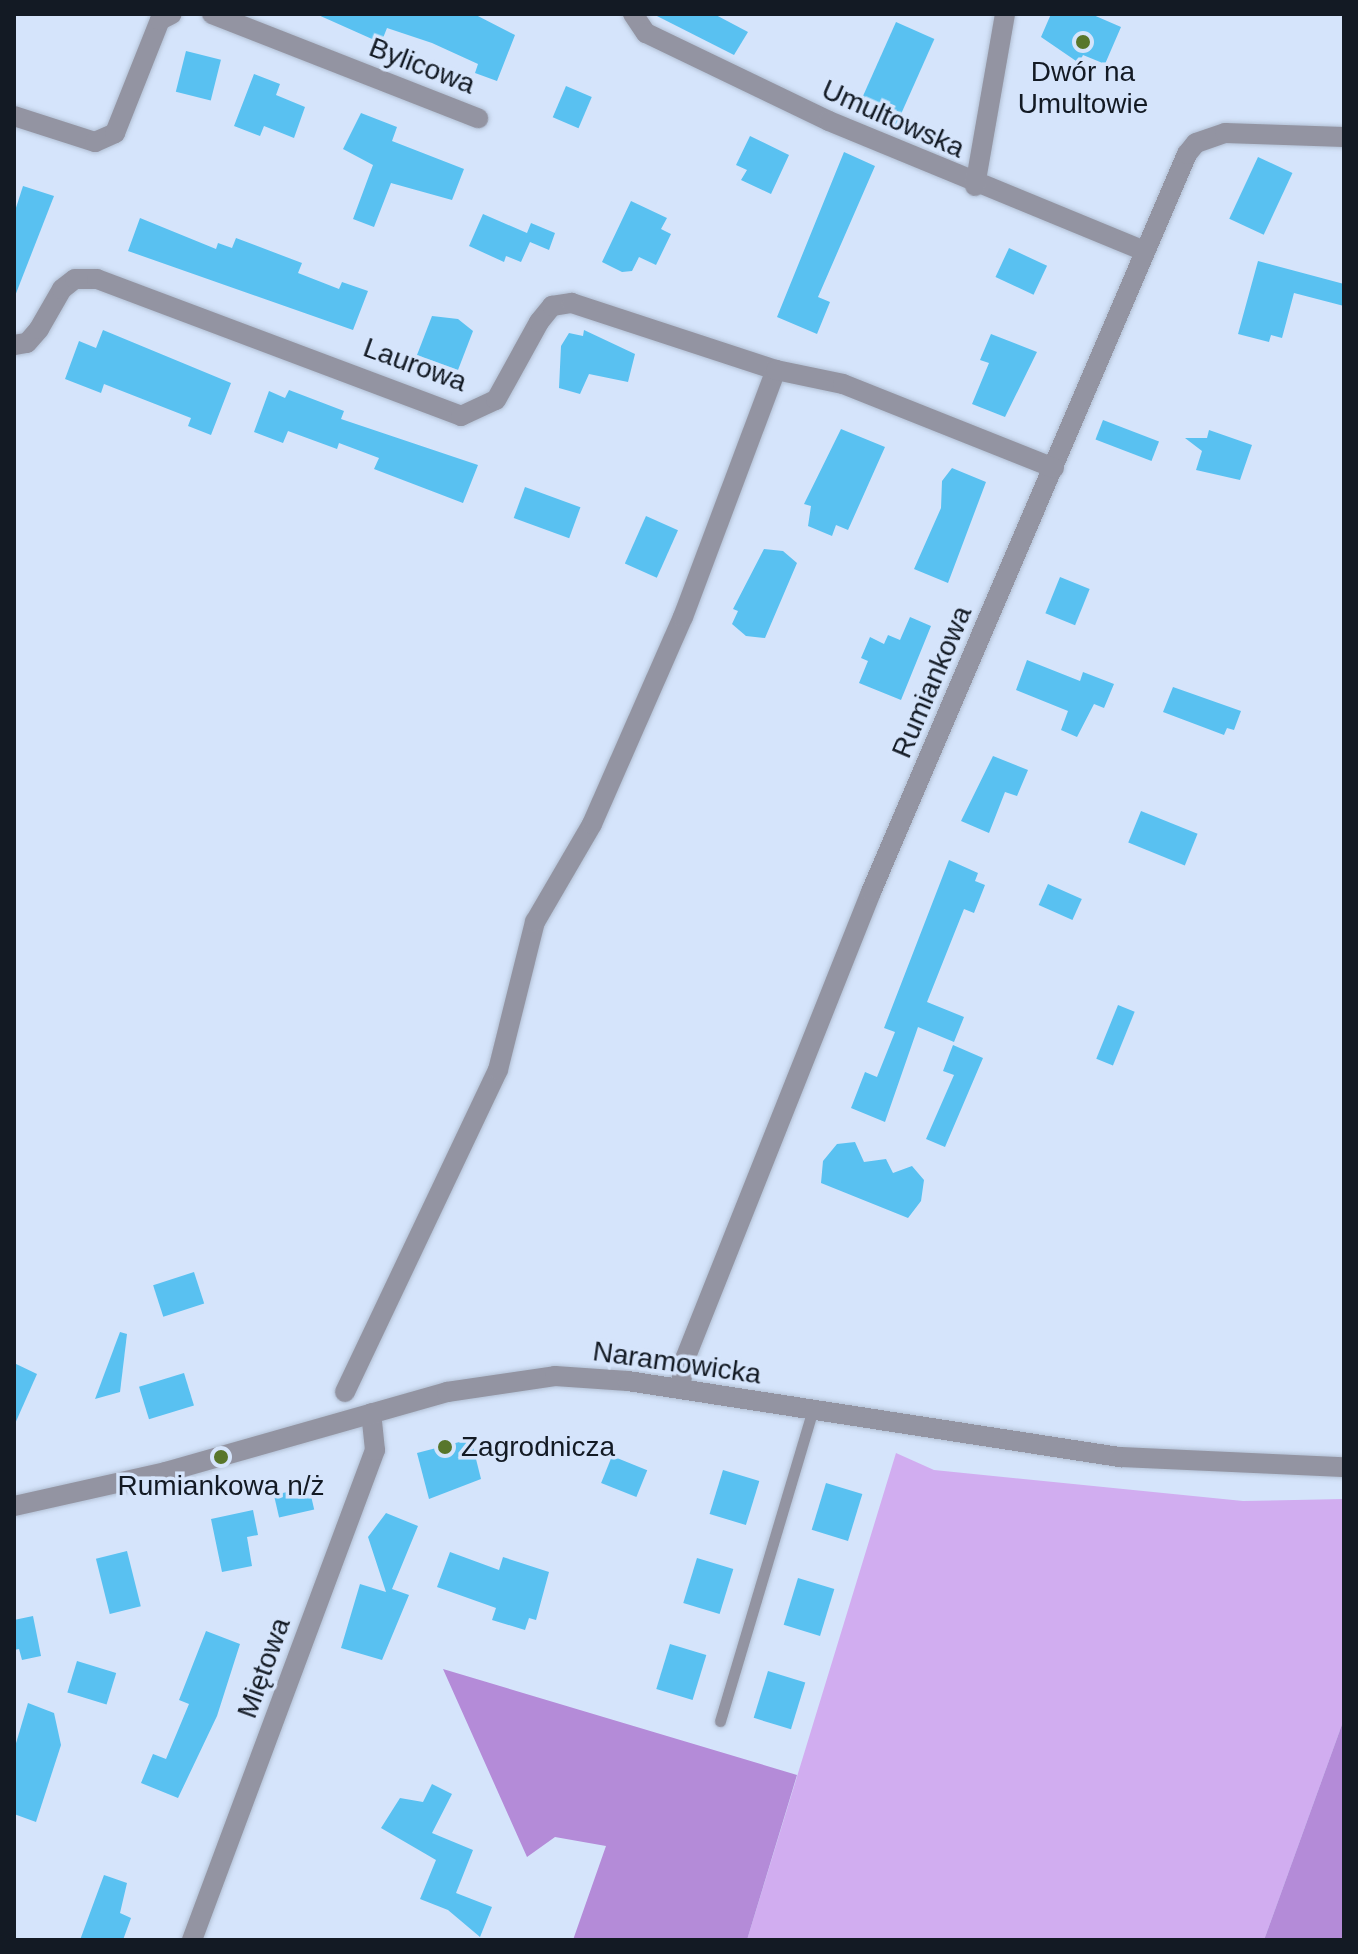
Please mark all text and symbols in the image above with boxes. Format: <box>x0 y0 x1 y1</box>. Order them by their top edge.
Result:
street label: Bylicowa <box>364 31 480 101</box>
marker: Dwór na Umultowie <box>1074 33 1092 51</box>
place label: Dwór na Umultowie <box>1018 55 1148 121</box>
street label: Umultowska <box>817 73 969 165</box>
street label: Laurowa <box>359 331 471 399</box>
street label: Rumiankowa <box>885 601 979 763</box>
street label: Naramowicka <box>591 1335 763 1391</box>
place label: Zagrodnicza <box>461 1430 615 1464</box>
marker: Zagrodnicza <box>436 1438 454 1456</box>
marker: Rumiankowa n/ż <box>212 1448 230 1466</box>
place label: Rumiankowa n/ż <box>118 1469 324 1503</box>
street label: Miętowa <box>230 1613 298 1723</box>

